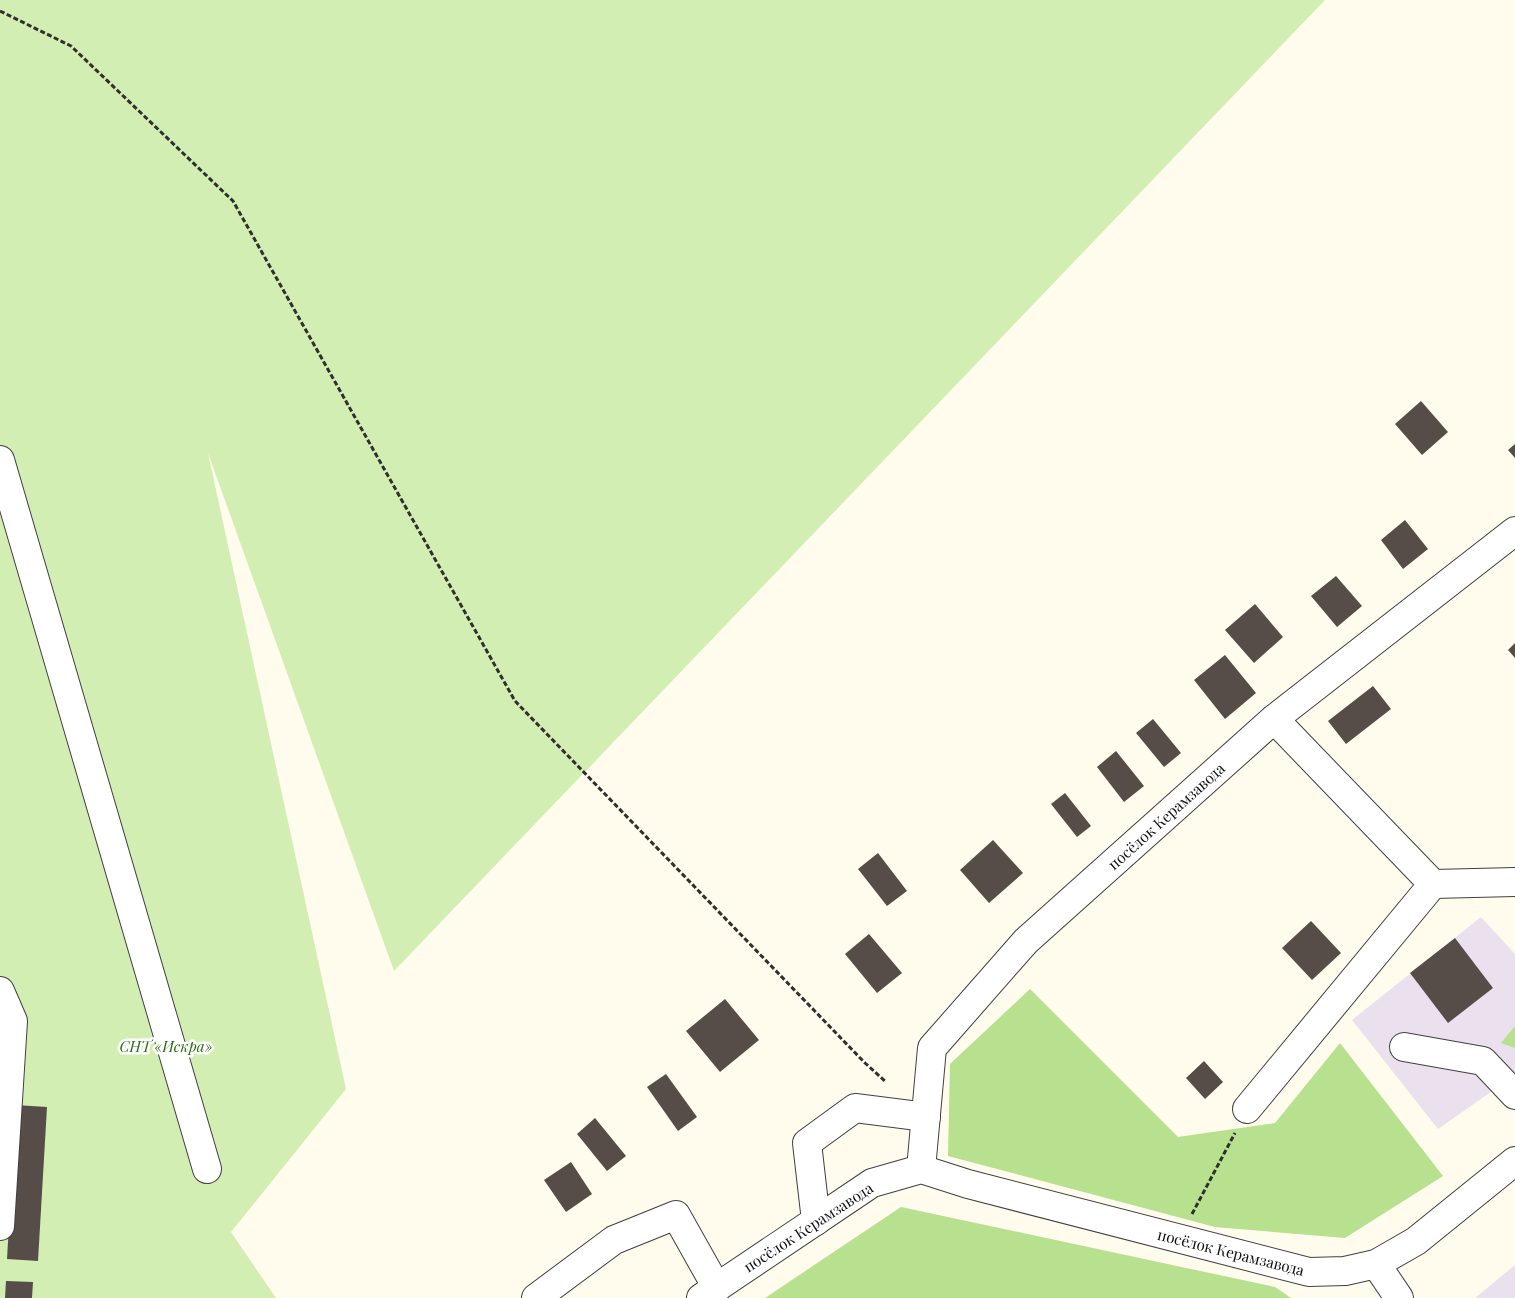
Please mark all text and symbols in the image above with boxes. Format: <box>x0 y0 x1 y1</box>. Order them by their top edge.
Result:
street label: посёлок Керамзавода <box>1103 758 1229 874</box>
park label: СНТ «Искра» <box>120 1036 213 1056</box>
street label: посёлок Керамзавода <box>739 1177 877 1276</box>
street label: посёлок Керамзавода <box>1156 1224 1307 1280</box>

